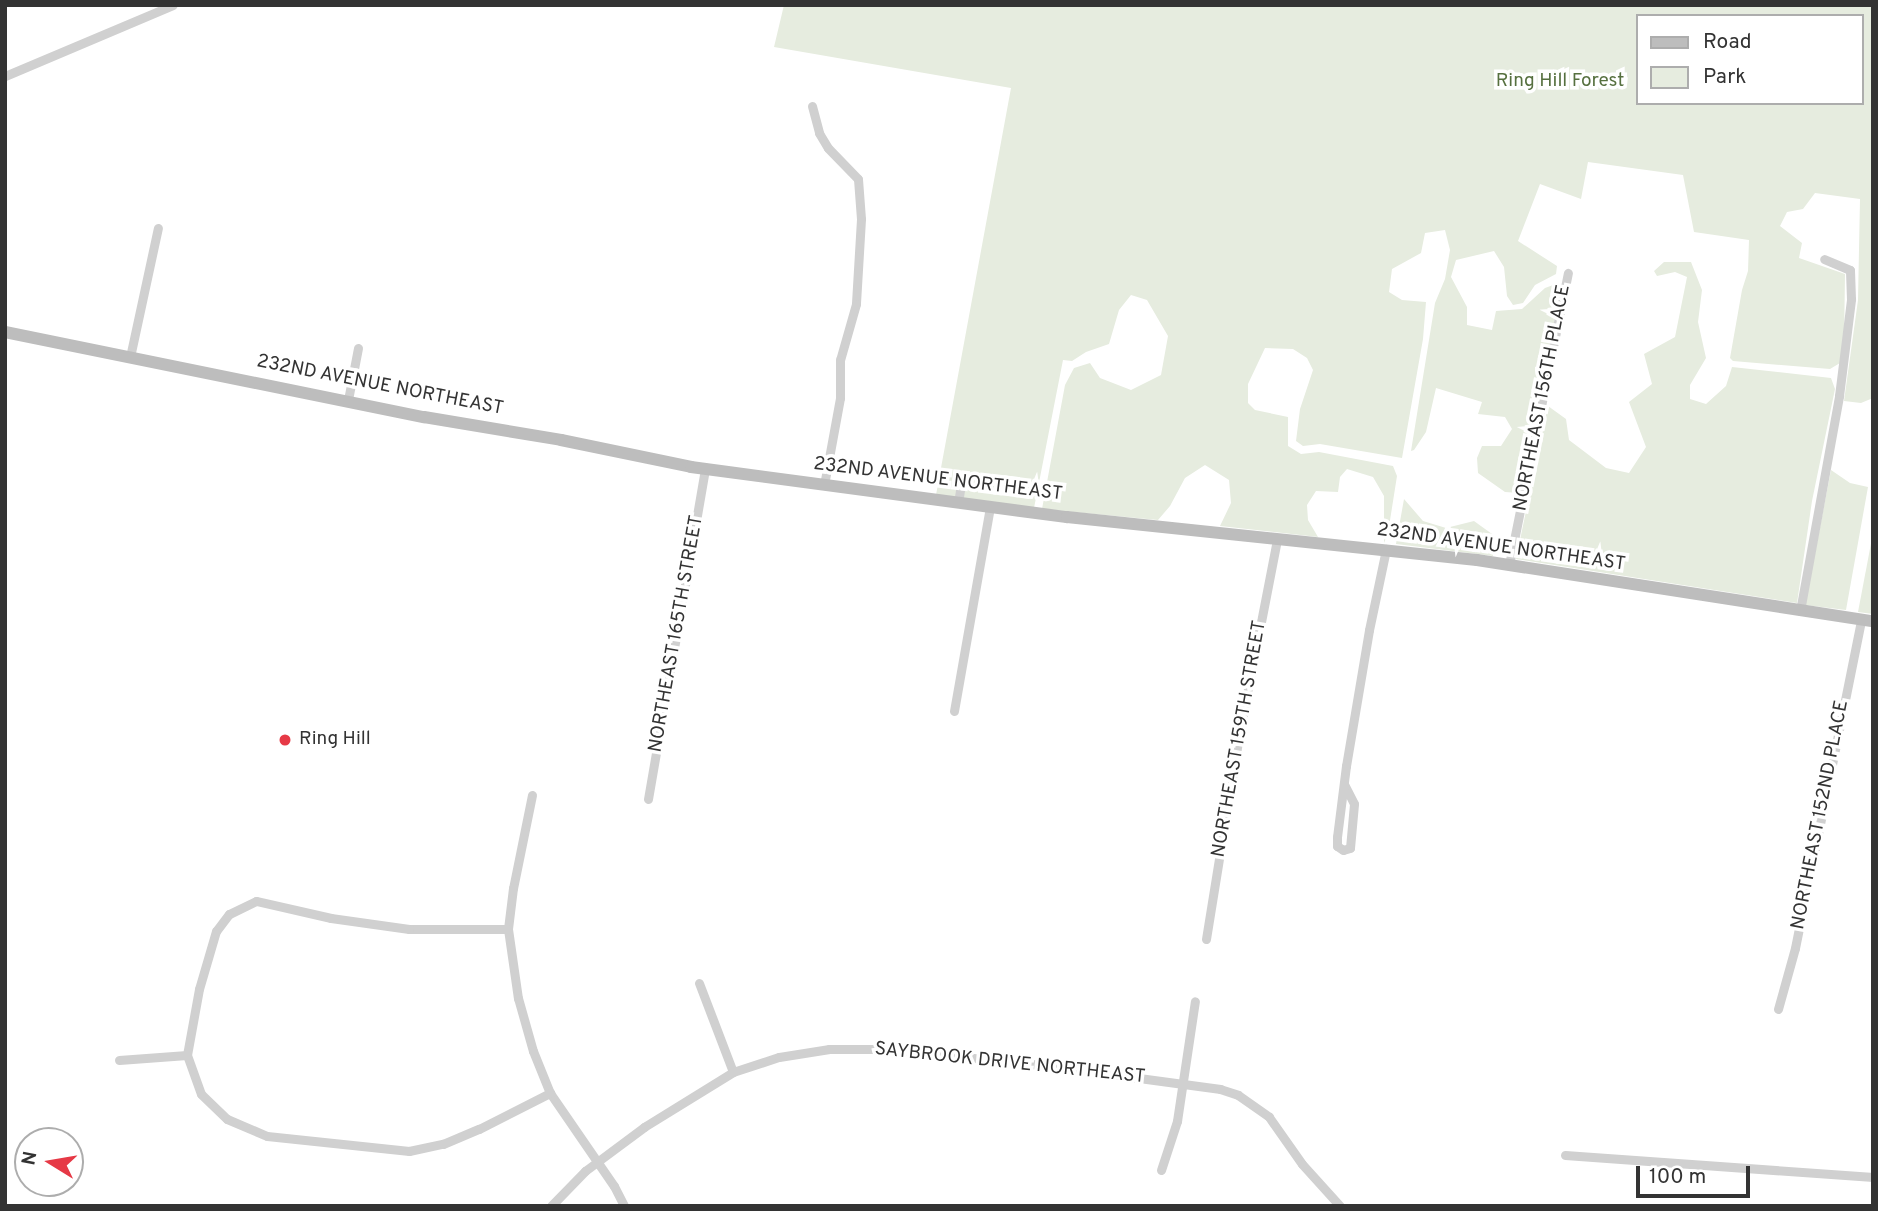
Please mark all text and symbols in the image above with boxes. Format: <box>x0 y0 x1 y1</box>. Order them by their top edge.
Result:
legend <box>1636 14 1864 105</box>
text: Road <box>1703 29 1752 56</box>
text: Park <box>1703 64 1746 91</box>
park label: Ring Hill Forest <box>1496 71 1624 93</box>
street label: NORTHEAST 156TH PLACE <box>1510 283 1576 513</box>
street label: 232ND AVENUE NORTHEAST <box>254 351 506 421</box>
street label: 232ND AVENUE NORTHEAST <box>812 453 1064 507</box>
street label: NORTHEAST 165TH STREET <box>645 513 709 755</box>
street label: 232ND AVENUE NORTHEAST <box>1375 519 1627 577</box>
street label: NORTHEAST 159TH STREET <box>1208 618 1272 860</box>
street label: NORTHEAST 152ND PLACE <box>1787 698 1855 932</box>
place label: Ring Hill <box>299 729 371 751</box>
marker: Ring Hill <box>277 732 293 748</box>
street label: SAYBROOK DRIVE NORTHEAST <box>874 1038 1146 1090</box>
north arrow <box>14 1127 84 1197</box>
text: N <box>17 1149 43 1167</box>
scale bar <box>1640 1152 1754 1196</box>
text: 100 m <box>1649 1164 1706 1191</box>

